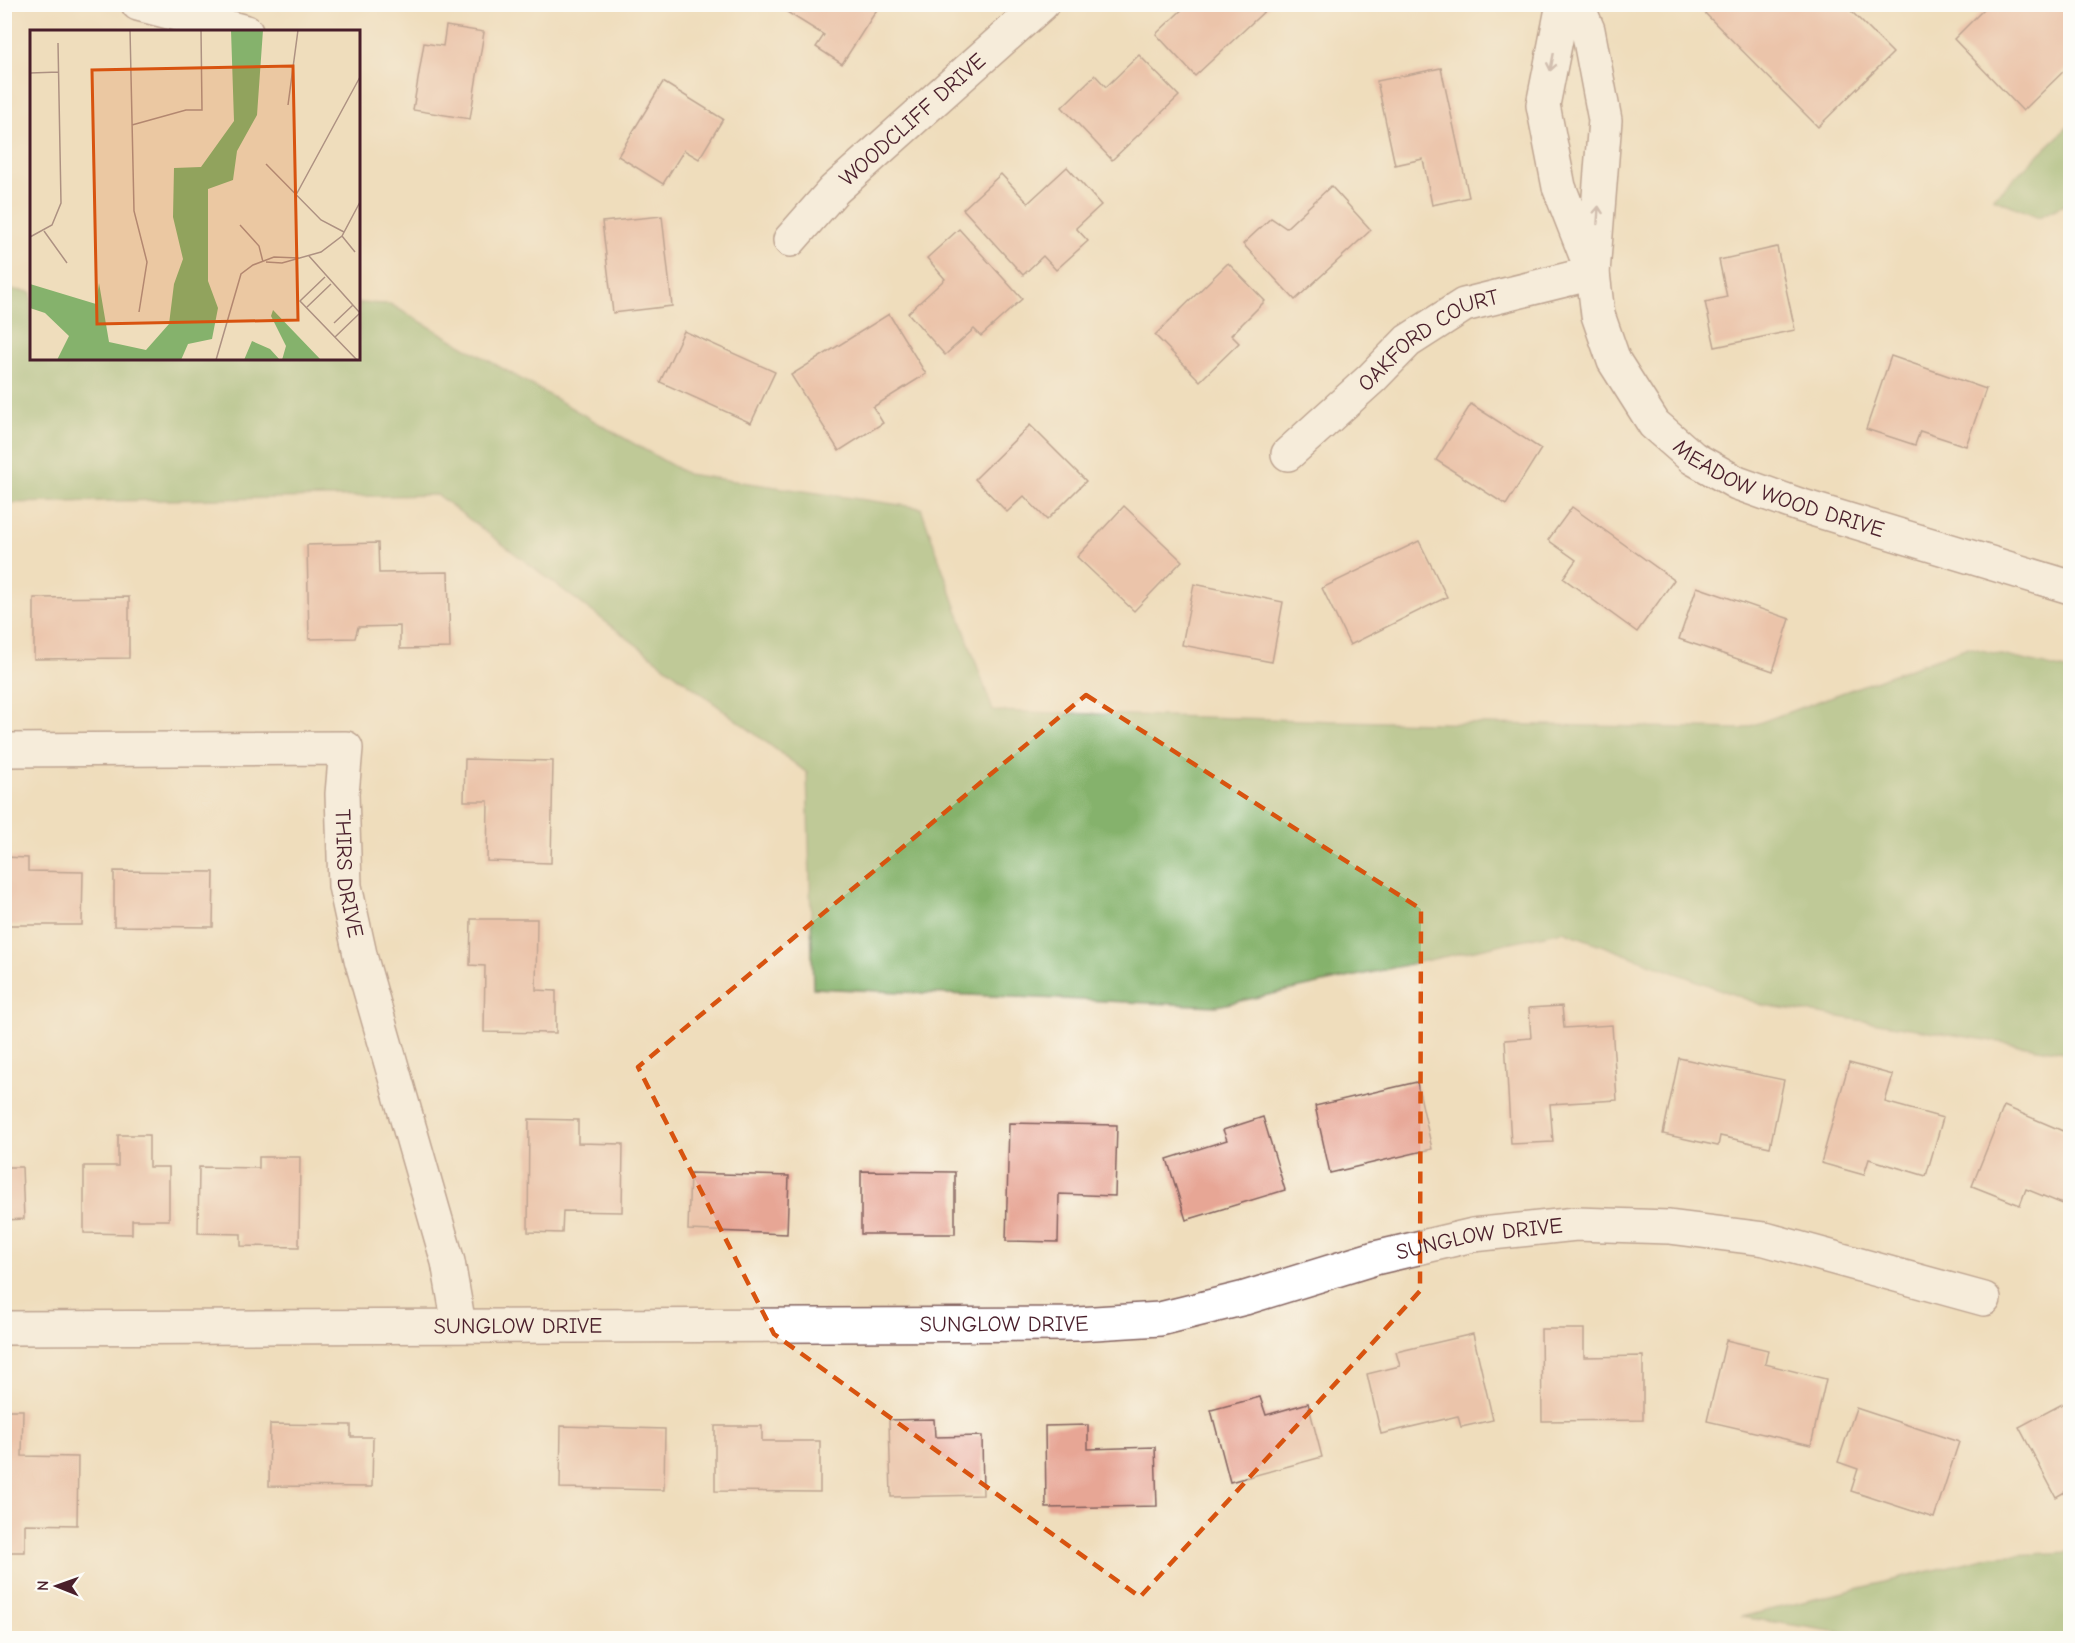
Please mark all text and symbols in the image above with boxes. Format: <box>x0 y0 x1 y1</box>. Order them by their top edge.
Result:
inset map <box>30 30 360 360</box>
street label: WOODCLIFF DRIVE <box>834 48 991 192</box>
one-way arrow <box>1546 52 1557 71</box>
one-way arrow <box>1592 205 1603 225</box>
street label: OAKFORD COURT <box>1353 284 1502 397</box>
street label: MEADOW WOOD DRIVE <box>1668 434 1887 543</box>
street label: THIRS DRIVE <box>330 809 369 940</box>
street label: SUNGLOW DRIVE <box>1393 1213 1564 1266</box>
street label: SUNGLOW DRIVE <box>920 1310 1089 1338</box>
street label: SUNGLOW DRIVE <box>434 1313 602 1339</box>
north arrow <box>27 1556 87 1616</box>
text: N <box>34 1580 52 1591</box>

